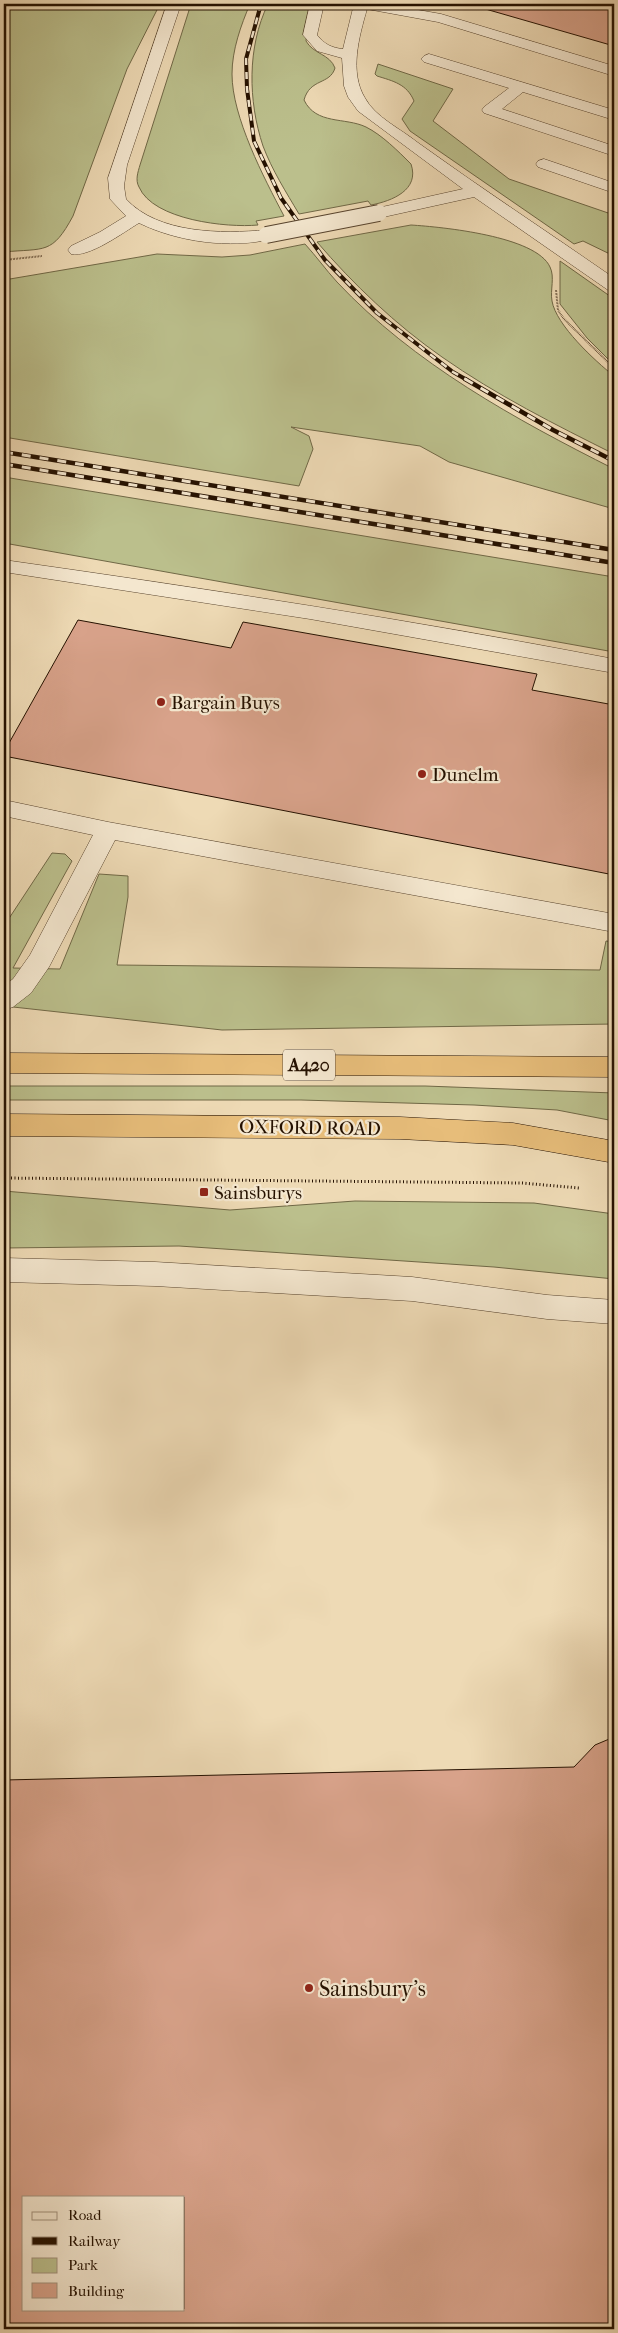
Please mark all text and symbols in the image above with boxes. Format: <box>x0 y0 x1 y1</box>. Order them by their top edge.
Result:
place label: Bargain Buys <box>171 692 280 714</box>
marker: Bargain Buys <box>155 696 167 708</box>
place label: Dunelm <box>432 764 499 786</box>
marker: Dunelm <box>416 768 428 780</box>
road number: A420 <box>283 1050 335 1080</box>
street label: OXFORD ROAD <box>239 1116 381 1140</box>
place label: Sainsburys <box>214 1182 302 1204</box>
marker: Sainsburys <box>198 1186 210 1198</box>
place label: Sainsbury's <box>319 1976 426 2002</box>
marker: Sainsbury's <box>303 1982 315 1994</box>
legend <box>22 2196 185 2310</box>
text: Road <box>68 2206 102 2224</box>
text: Railway <box>68 2232 121 2250</box>
text: Park <box>68 2256 98 2274</box>
text: Building <box>68 2282 125 2300</box>

